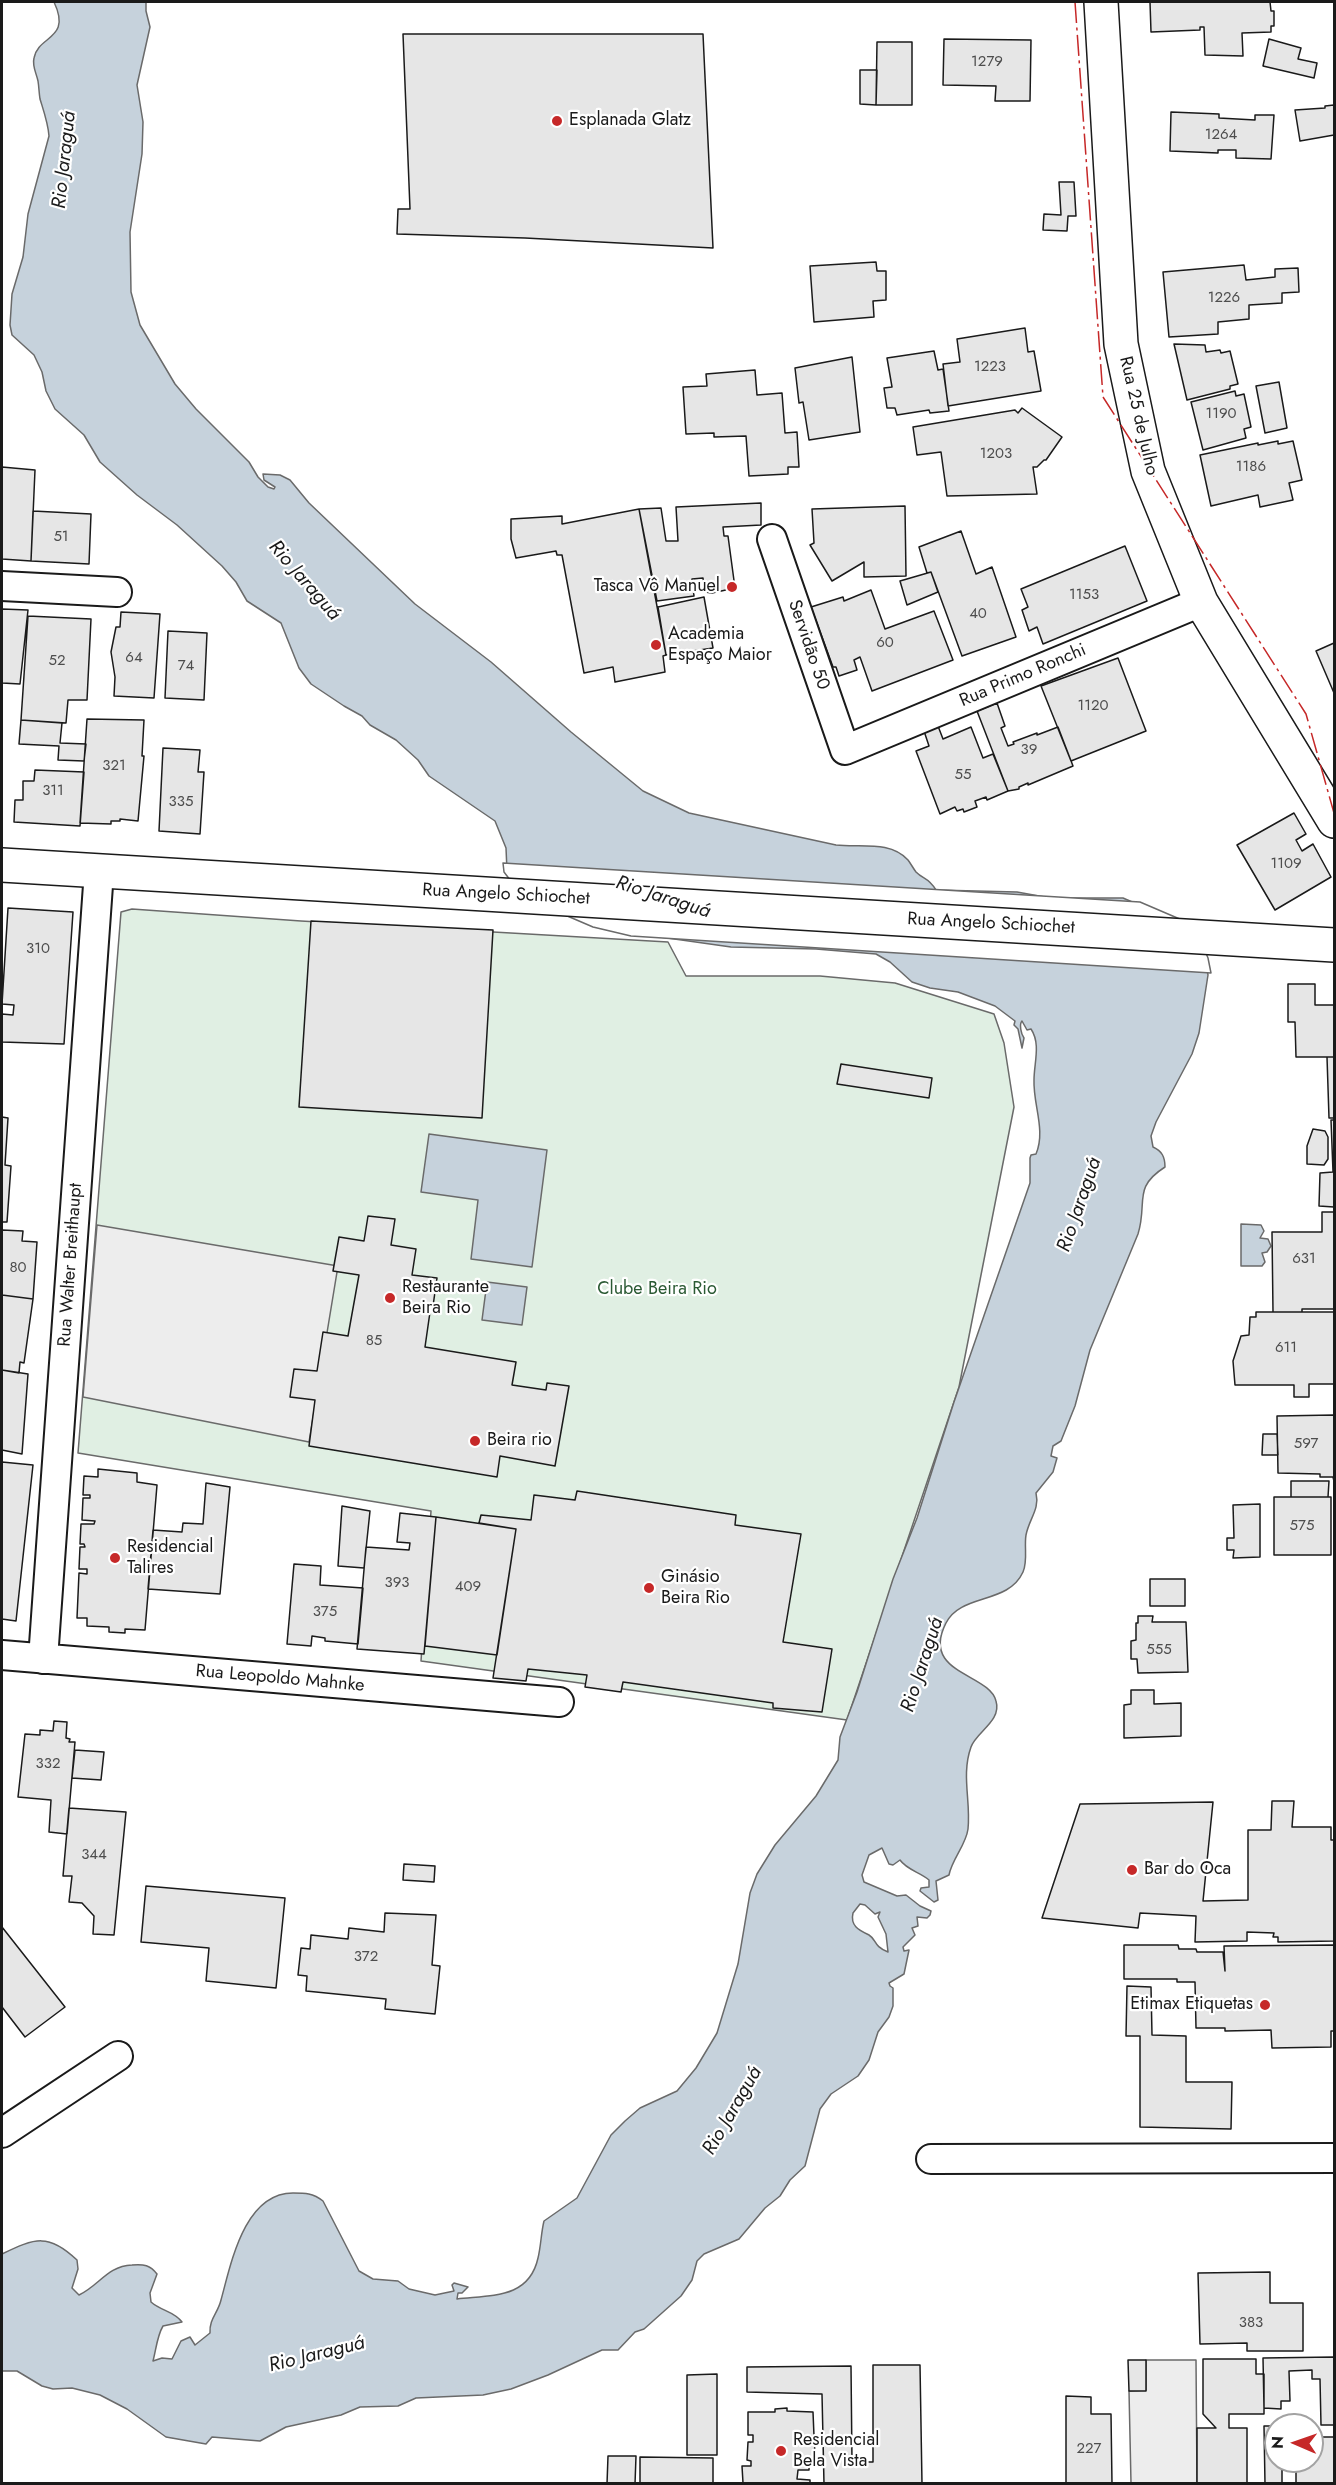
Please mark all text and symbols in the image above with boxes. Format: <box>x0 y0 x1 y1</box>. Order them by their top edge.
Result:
house number: 1279 <box>971 53 1003 71</box>
water label: Rio Jaraguá <box>48 110 82 210</box>
place label: Esplanada Glatz <box>569 110 691 132</box>
marker: Esplanada Glatz <box>550 114 564 128</box>
house number: 1264 <box>1205 126 1237 144</box>
house number: 1226 <box>1208 289 1240 307</box>
street label: Rua 25 de Julho <box>1114 354 1162 478</box>
house number: 1223 <box>974 358 1006 376</box>
house number: 1190 <box>1205 405 1237 423</box>
house number: 1203 <box>980 445 1012 463</box>
house number: 1186 <box>1236 458 1266 476</box>
house number: 51 <box>53 528 69 546</box>
water label: Rio Jaraguá <box>263 536 345 626</box>
place label: Tasca Vô Manuel <box>594 576 720 598</box>
marker: Tasca Vô Manuel <box>725 580 739 594</box>
house number: 1153 <box>1069 586 1099 604</box>
street label: Servidão 50 <box>783 597 833 693</box>
house number: 40 <box>969 605 987 623</box>
place label: Academia Espaço Maior <box>668 624 772 666</box>
house number: 60 <box>876 634 894 652</box>
marker: Academia Espaço Maior <box>649 638 663 652</box>
street label: Rua Primo Ronchi <box>957 640 1089 712</box>
house number: 64 <box>125 649 143 667</box>
house number: 52 <box>49 652 65 670</box>
house number: 74 <box>178 657 194 675</box>
house number: 1120 <box>1077 697 1109 715</box>
house number: 39 <box>1021 741 1037 759</box>
house number: 321 <box>102 757 126 775</box>
house number: 55 <box>955 766 971 784</box>
house number: 311 <box>42 782 64 800</box>
house number: 335 <box>169 793 193 811</box>
house number: 1109 <box>1270 855 1302 873</box>
water label: Rio Jaraguá <box>613 871 713 925</box>
street label: Rua Angelo Schiochet <box>422 880 590 910</box>
street label: Rua Angelo Schiochet <box>907 909 1075 939</box>
house number: 310 <box>26 940 50 958</box>
water label: Rio Jaraguá <box>1053 1155 1107 1255</box>
street label: Rua Walter Breithaupt <box>55 1182 87 1348</box>
house number: 631 <box>1292 1250 1316 1268</box>
house number: 80 <box>9 1259 27 1277</box>
place label: Restaurante Beira Rio <box>402 1277 489 1320</box>
park label: Clube Beira Rio <box>597 1279 717 1301</box>
marker: Restaurante Beira Rio <box>383 1291 397 1305</box>
house number: 85 <box>366 1332 382 1350</box>
house number: 611 <box>1275 1339 1297 1357</box>
place label: Beira rio <box>487 1430 552 1452</box>
marker: Beira rio <box>468 1434 482 1448</box>
house number: 597 <box>1294 1435 1318 1453</box>
house number: 575 <box>1290 1517 1314 1535</box>
place label: Residencial Talires <box>127 1537 213 1580</box>
marker: Residencial Talires <box>108 1551 122 1565</box>
place label: Ginásio Beira Rio <box>661 1567 730 1610</box>
house number: 393 <box>384 1574 410 1592</box>
house number: 409 <box>455 1578 481 1596</box>
marker: Ginásio Beira Rio <box>642 1581 656 1595</box>
house number: 375 <box>313 1603 337 1621</box>
water label: Rio Jaraguá <box>896 1615 950 1715</box>
house number: 555 <box>1146 1641 1172 1659</box>
street label: Rua Leopoldo Mahnke <box>195 1661 365 1697</box>
house number: 332 <box>36 1755 60 1773</box>
house number: 344 <box>81 1846 107 1864</box>
place label: Bar do Oca <box>1144 1859 1231 1881</box>
marker: Bar do Oca <box>1125 1863 1139 1877</box>
house number: 372 <box>354 1948 378 1966</box>
place label: Etimax Etiquetas <box>1130 1994 1253 2016</box>
marker: Etimax Etiquetas <box>1258 1998 1272 2012</box>
water label: Rio Jaraguá <box>698 2062 768 2160</box>
house number: 383 <box>1239 2314 1263 2332</box>
water label: Rio Jaraguá <box>266 2331 368 2379</box>
north arrow <box>1264 2413 1324 2473</box>
place label: Residencial Bela Vista <box>793 2430 879 2472</box>
text: N <box>1266 2436 1289 2449</box>
house number: 227 <box>1077 2440 1101 2458</box>
marker: Residencial Bela Vista <box>774 2444 788 2458</box>

